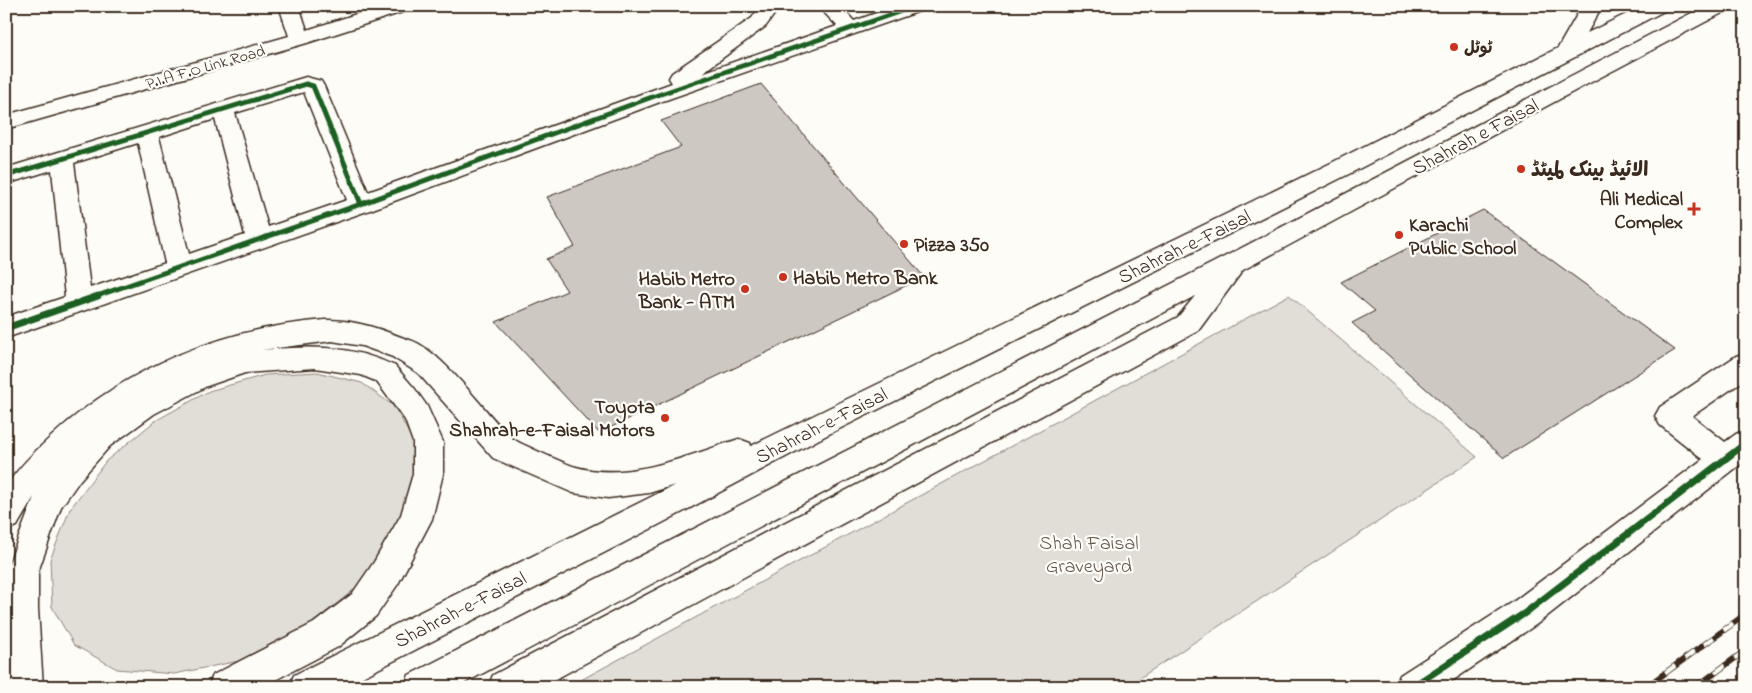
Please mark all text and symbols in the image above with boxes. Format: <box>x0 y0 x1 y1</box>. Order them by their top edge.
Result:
place label: ٹوٹل <box>1464 37 1493 61</box>
street label: P.I.A F.O Link Road <box>143 39 268 96</box>
marker: ٹوٹل <box>1448 41 1460 53</box>
street label: Shahrah e Faisal <box>1408 93 1545 184</box>
place label: الائیڈ بینک لمیٹڈ <box>1531 157 1648 186</box>
marker: الائیڈ بینک لمیٹڈ <box>1515 163 1527 175</box>
place label: Ali Medical Complex <box>1600 186 1683 238</box>
marker: Ali Medical Complex <box>1687 202 1701 216</box>
street label: Shahrah-e-Faisal <box>1114 203 1257 293</box>
place label: Karachi Public School <box>1409 212 1516 264</box>
marker: Karachi Public School <box>1393 229 1405 241</box>
place label: Pizza 350 <box>914 232 989 261</box>
marker: Pizza 350 <box>898 238 910 250</box>
place label: Habib Metro Bank <box>793 265 939 294</box>
place label: Habib Metro Bank - ATM <box>638 266 735 318</box>
marker: Habib Metro Bank <box>777 271 789 283</box>
marker: Habib Metro Bank - ATM <box>739 283 751 295</box>
street label: Shahrah-e-Faisal <box>751 381 893 473</box>
place label: Toyota Shahrah-e-Faisal Motors <box>449 394 655 446</box>
marker: Toyota Shahrah-e-Faisal Motors <box>659 412 671 424</box>
park label: Shah Faisal Graveyard <box>1039 530 1139 582</box>
street label: Shahrah-e-Faisal <box>390 565 532 657</box>

